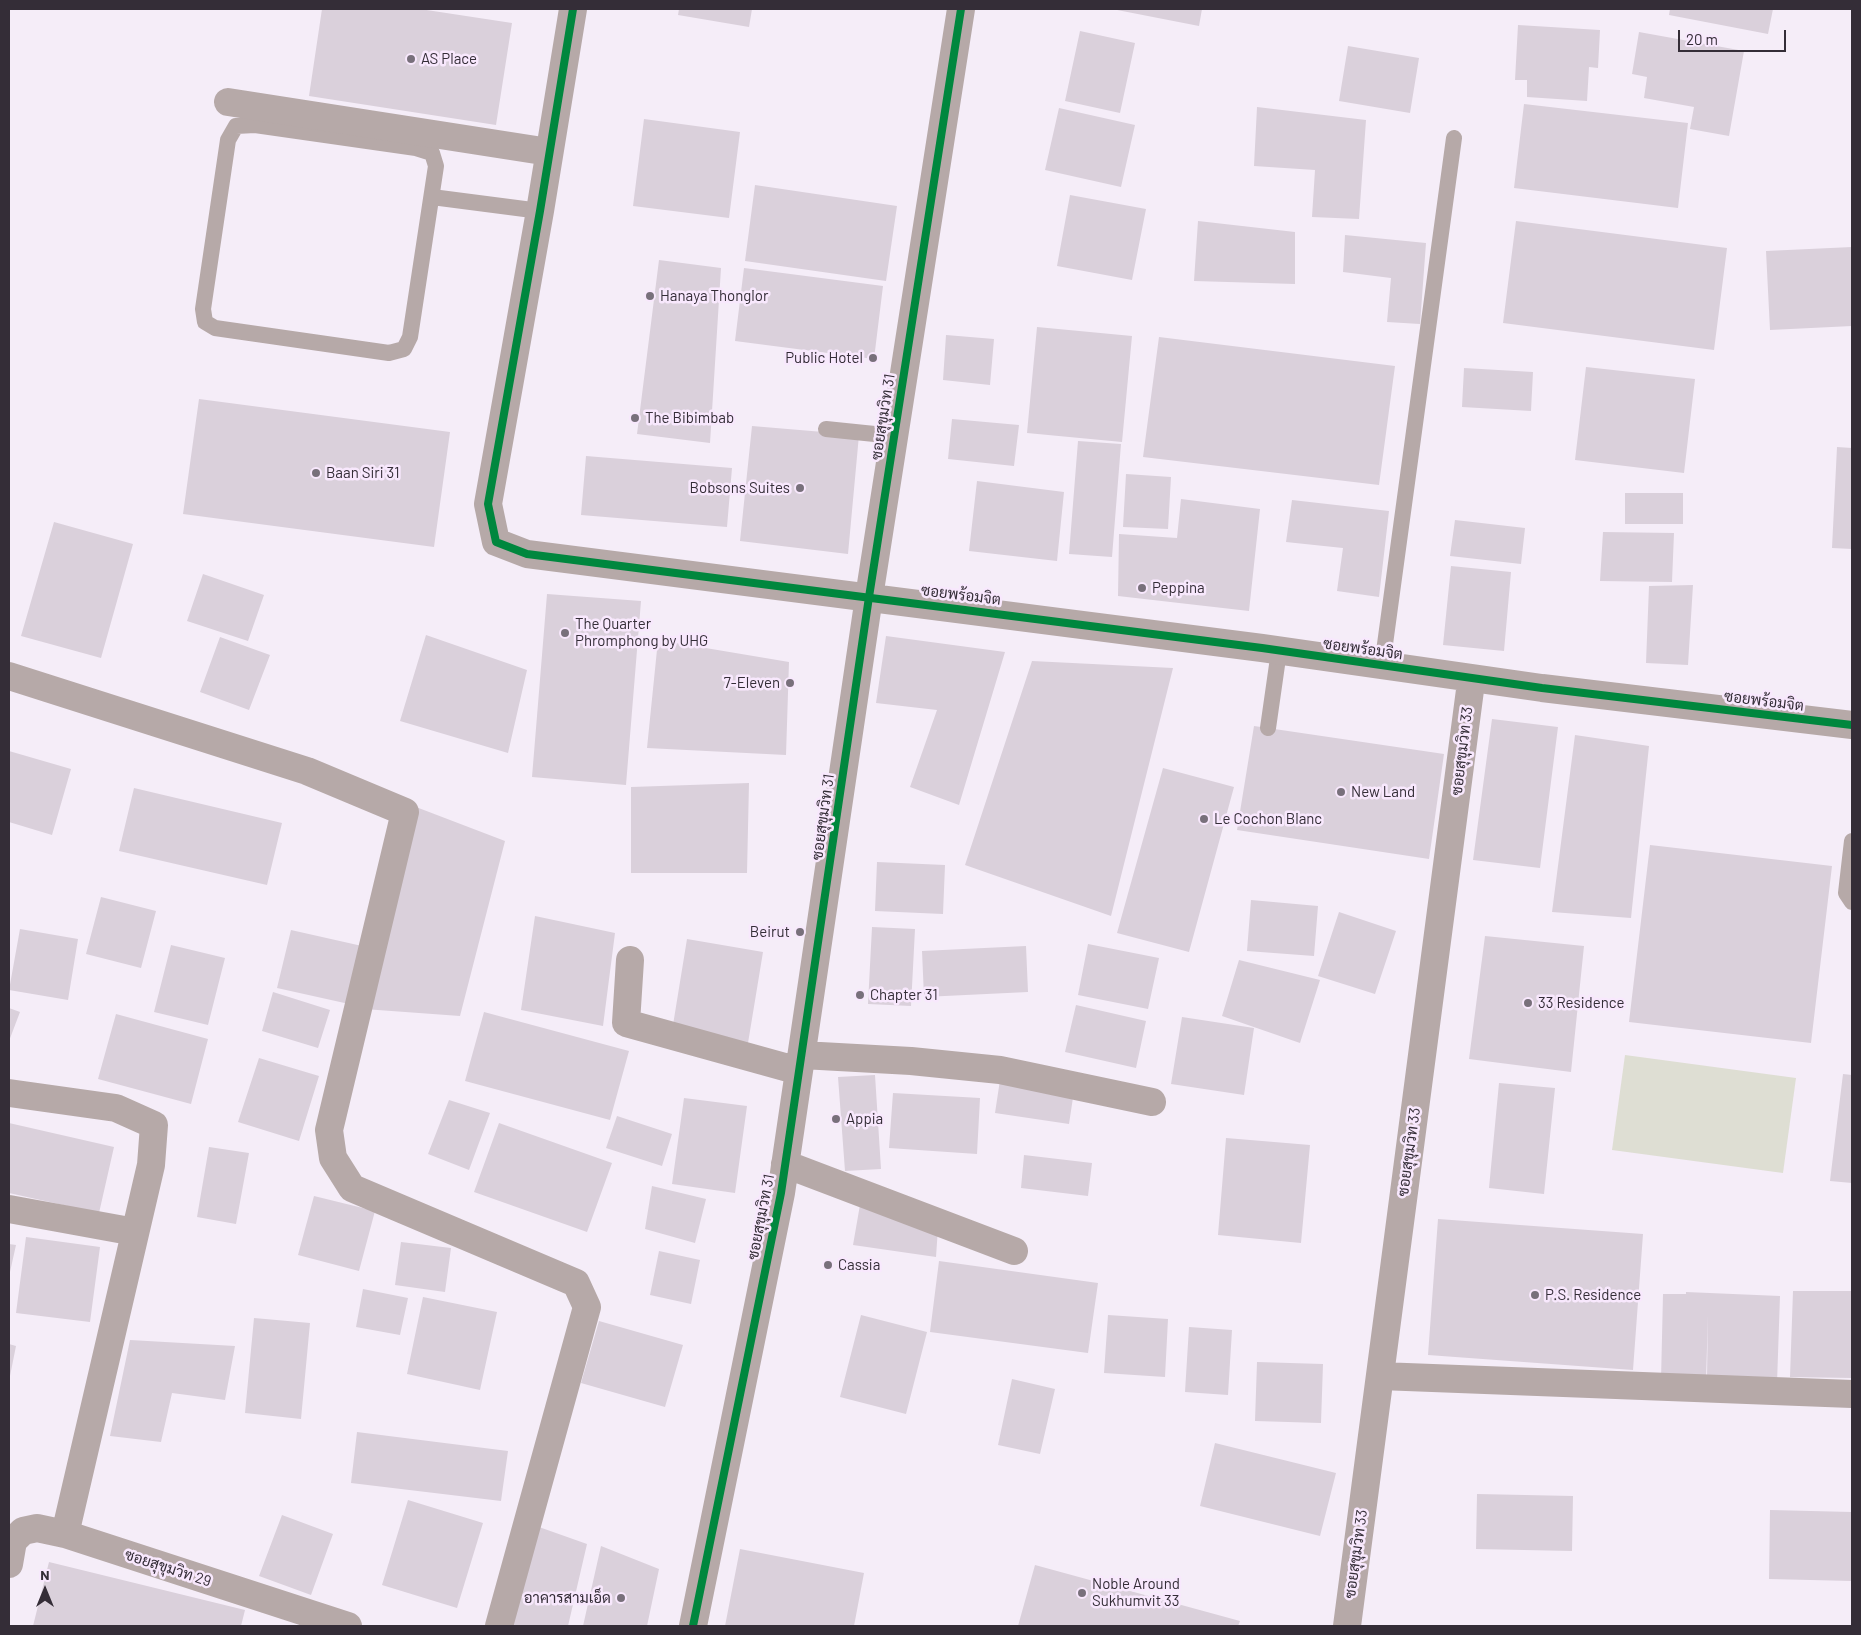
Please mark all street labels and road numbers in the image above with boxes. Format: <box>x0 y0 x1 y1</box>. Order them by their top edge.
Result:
street label: ซอยสุขุมวิท 31 <box>867 373 899 461</box>
street label: ซอยพร้อมจิต <box>920 581 1002 609</box>
street label: ซอยพร้อมจิต <box>1322 635 1404 663</box>
street label: ซอยพร้อมจิต <box>1723 687 1805 715</box>
street label: ซอยสุขุมวิท 33 <box>1448 706 1476 796</box>
street label: ซอยสุขุมวิท 31 <box>808 773 838 861</box>
street label: ซอยสุขุมวิท 33 <box>1394 1106 1424 1198</box>
street label: ซอยสุขุมวิท 31 <box>744 1173 778 1261</box>
street label: ซอยสุขุมวิท 33 <box>1341 1508 1371 1600</box>
street label: ซอยสุขุมวิท 29 <box>122 1546 214 1590</box>

